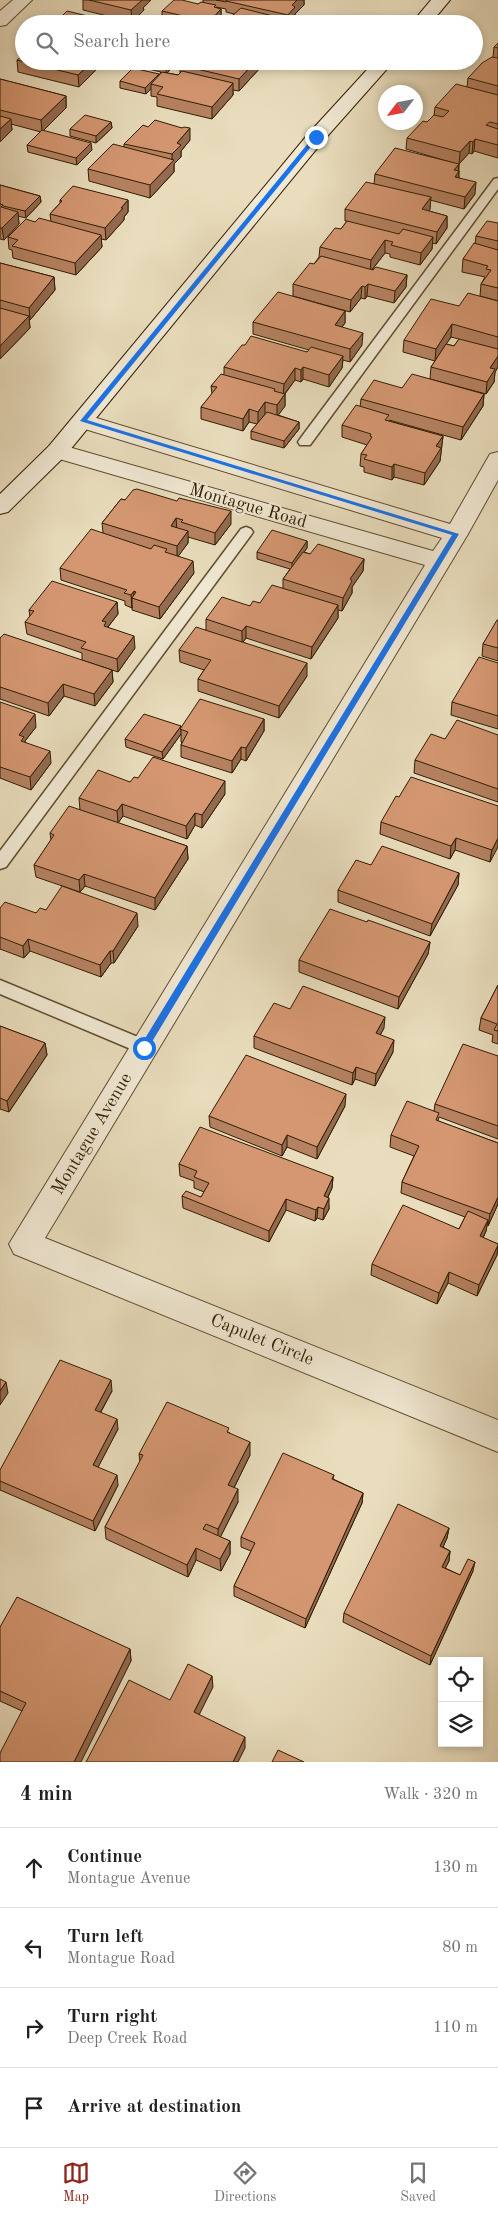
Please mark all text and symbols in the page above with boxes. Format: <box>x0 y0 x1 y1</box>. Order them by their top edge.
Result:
search box <box>15 15 483 70</box>
icon: search <box>33 29 61 57</box>
text: Search here <box>73 33 170 52</box>
north arrow <box>378 85 423 130</box>
route end <box>305 126 328 149</box>
street label: Montague Road <box>187 481 309 531</box>
route start <box>133 1037 156 1060</box>
street label: Montague Avenue <box>49 1070 135 1198</box>
street label: Capulet Circle <box>208 1311 316 1369</box>
map controls <box>438 1657 483 1747</box>
button: locate <box>438 1657 483 1702</box>
button: layers <box>438 1702 483 1747</box>
text: 4 min <box>20 1784 73 1805</box>
text: Walk · 320 m <box>383 1787 478 1803</box>
text: Continue <box>67 1848 142 1867</box>
icon: ahead <box>20 1854 48 1882</box>
text: 130 m <box>433 1860 478 1876</box>
text: Montague Avenue <box>67 1871 190 1887</box>
text: Turn left <box>67 1928 144 1947</box>
icon: left <box>20 1934 48 1962</box>
text: 80 m <box>442 1940 478 1956</box>
text: Montague Road <box>67 1951 175 1967</box>
text: Turn right <box>67 2008 157 2027</box>
icon: right <box>20 2014 48 2042</box>
text: 110 m <box>433 2020 478 2036</box>
text: Deep Creek Road <box>67 2031 187 2047</box>
icon: arrive <box>20 2094 48 2122</box>
text: Arrive at destination <box>67 2098 241 2117</box>
tab: Map <box>62 2159 90 2206</box>
tab: Directions <box>214 2159 276 2206</box>
tab: Saved <box>400 2159 436 2206</box>

